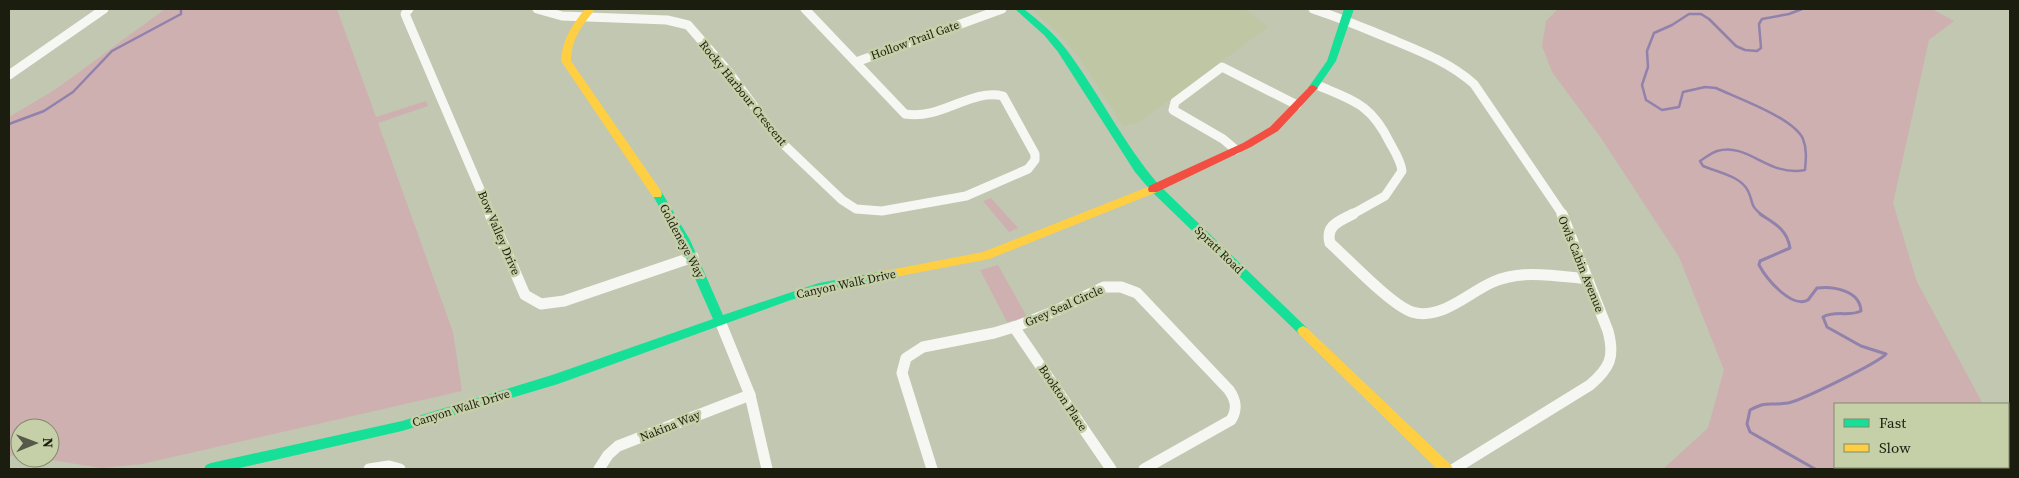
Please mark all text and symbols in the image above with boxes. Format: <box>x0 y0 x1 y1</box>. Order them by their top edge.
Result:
street label: Hollow Trail Gate <box>868 17 962 63</box>
street label: Rocky Harbour Crescent <box>696 37 790 149</box>
street label: Bow Valley Drive <box>474 188 524 278</box>
street label: Goldeneye Way <box>656 201 709 282</box>
street label: Owls Cabin Avenue <box>1554 213 1608 315</box>
street label: Spratt Road <box>1191 223 1247 277</box>
street label: Canyon Walk Drive <box>795 266 897 302</box>
street label: Grey Seal Circle <box>1022 282 1106 330</box>
street label: Bookton Place <box>1035 362 1091 434</box>
street label: Canyon Walk Drive <box>410 386 512 430</box>
legend <box>1834 403 2009 468</box>
street label: Nakina Way <box>638 406 703 445</box>
text: Fast <box>1879 412 1906 433</box>
north arrow <box>10 418 60 468</box>
text: N <box>38 437 58 448</box>
text: Slow <box>1879 437 1911 458</box>

